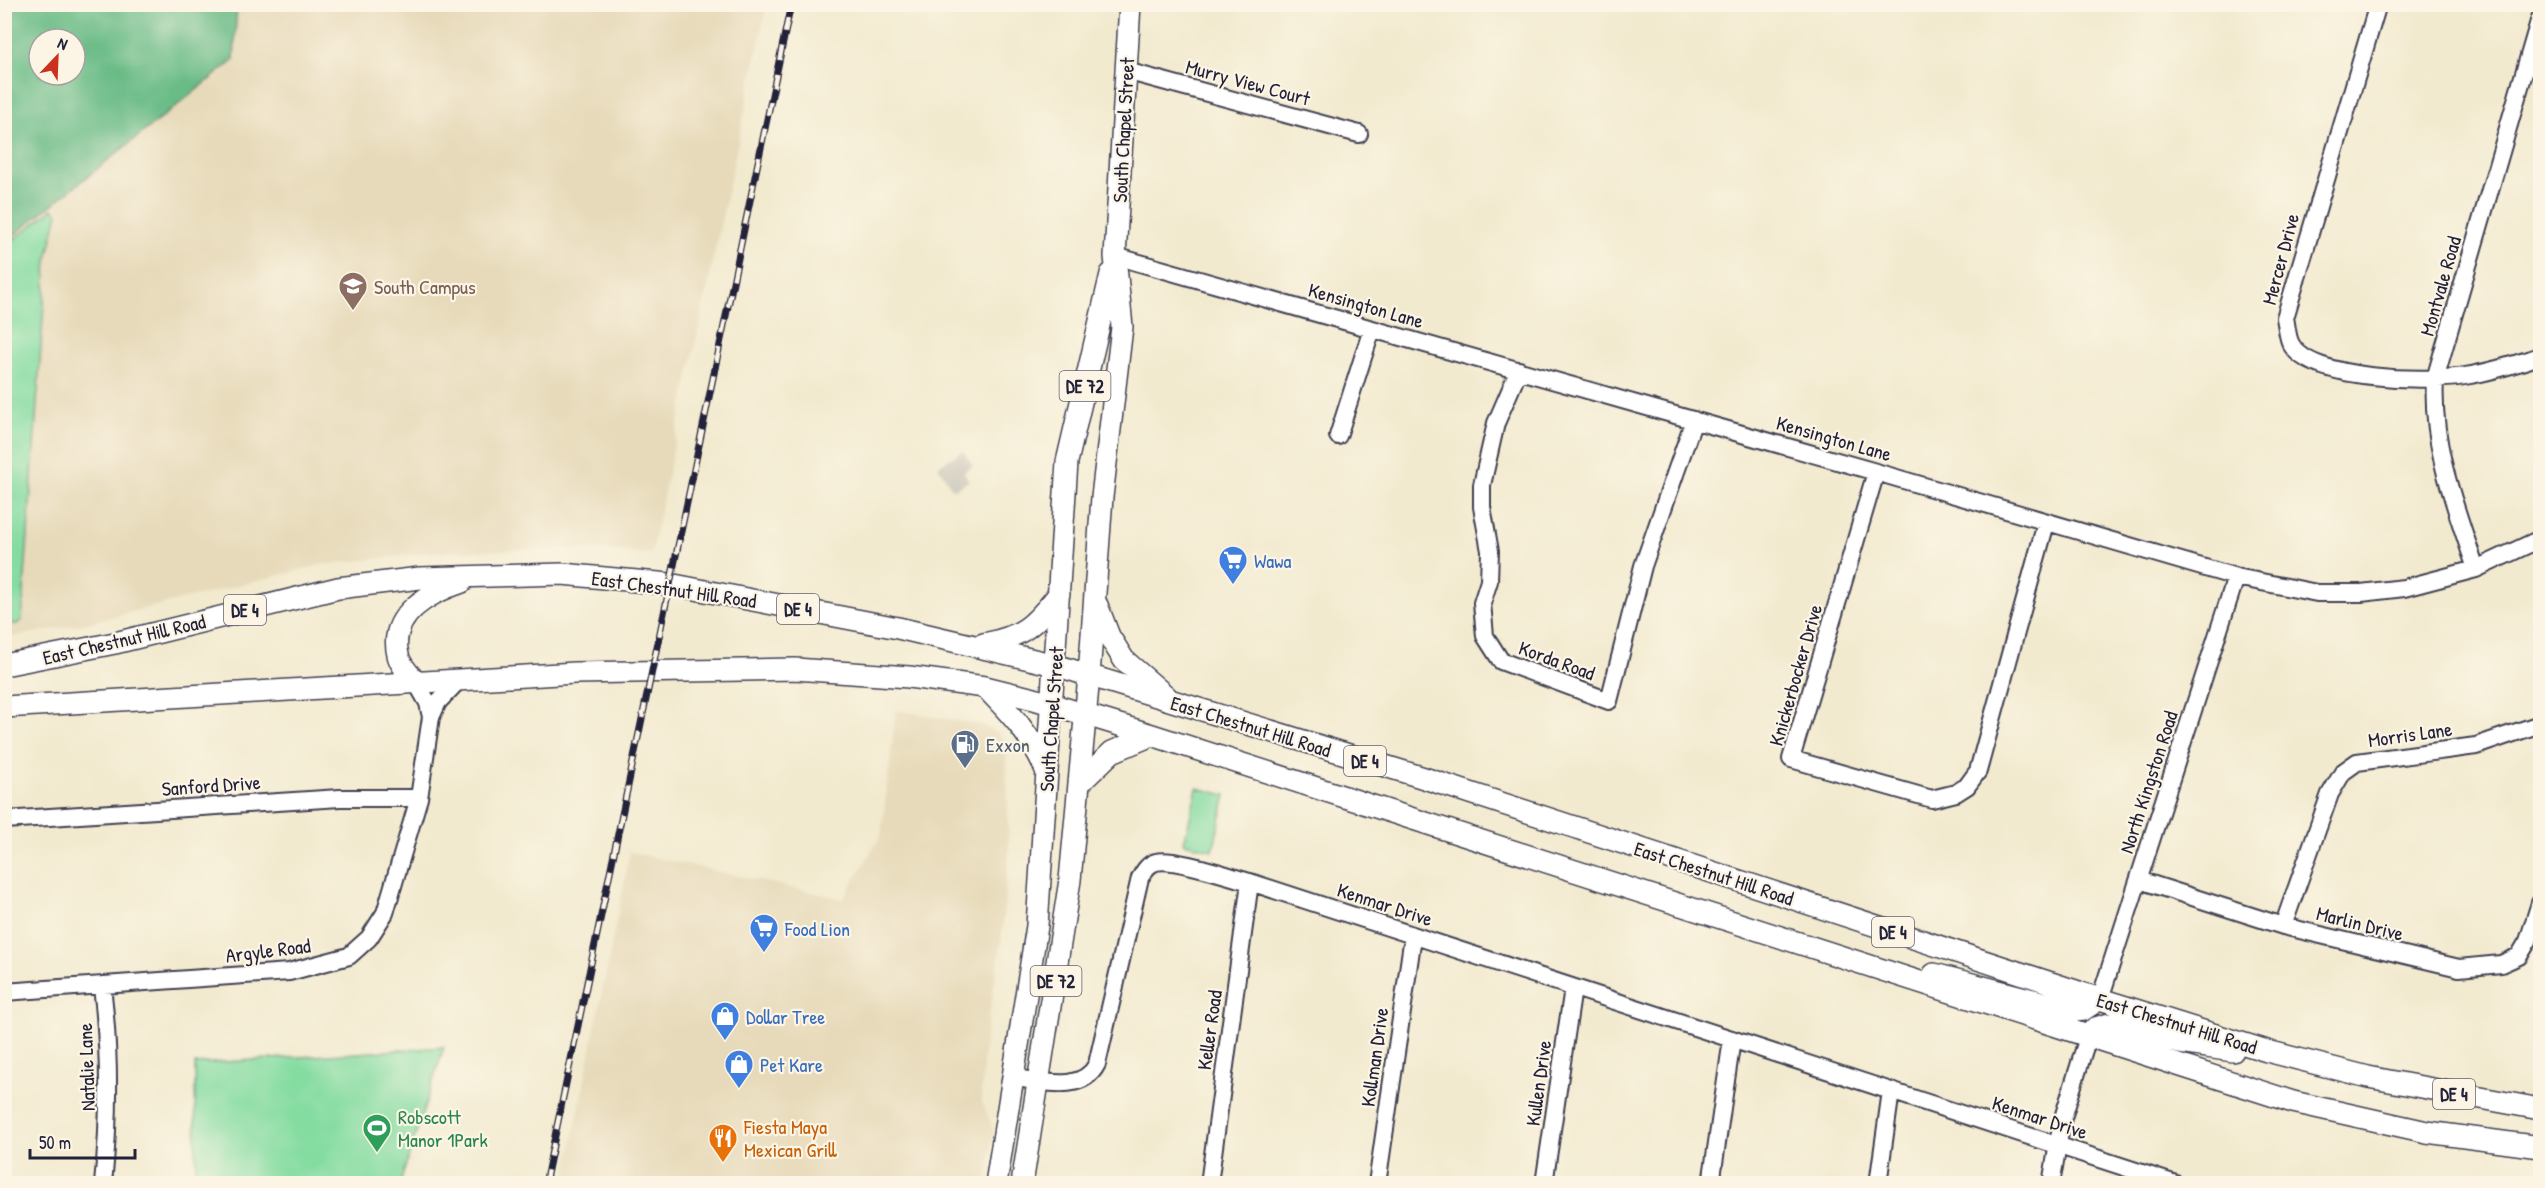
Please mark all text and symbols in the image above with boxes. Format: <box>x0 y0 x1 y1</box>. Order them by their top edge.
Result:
north arrow <box>27 27 87 87</box>
text: N <box>55 31 72 55</box>
street label: Murry View Court <box>1183 52 1314 112</box>
street label: South Chapel Street <box>1106 56 1140 203</box>
street label: Mercer Drive <box>2255 210 2305 308</box>
street label: Montvale Road <box>2413 233 2467 339</box>
school or university icon: South Campus <box>337 270 369 312</box>
place label: South Campus <box>374 273 476 300</box>
street label: Kensington Lane <box>1305 276 1427 334</box>
road number: DE 72 <box>1060 371 1110 401</box>
street label: Kensington Lane <box>1773 409 1895 467</box>
supermarket icon: Wawa <box>1217 544 1249 586</box>
place label: Wawa <box>1254 547 1291 574</box>
street label: East Chestnut Hill Road <box>590 564 758 614</box>
road number: DE 4 <box>777 594 819 624</box>
road number: DE 4 <box>224 595 266 625</box>
street label: Knickerbocker Drive <box>1762 601 1828 749</box>
street label: East Chestnut Hill Road <box>40 607 208 671</box>
street label: Korda Road <box>1515 634 1599 686</box>
street label: South Chapel Street <box>1032 644 1070 792</box>
street label: East Chestnut Hill Road <box>1168 689 1335 763</box>
street label: North Kingston Road <box>2112 707 2184 857</box>
street label: Morris Lane <box>2366 715 2454 753</box>
fuel station icon: Exxon <box>949 728 981 770</box>
place label: Exxon <box>986 731 1030 758</box>
road number: DE 4 <box>1344 746 1386 776</box>
street label: Sanford Drive <box>161 768 261 802</box>
street label: East Chestnut Hill Road <box>1631 834 1797 912</box>
street label: Kenmar Drive <box>1334 876 1436 932</box>
street label: Marlin Drive <box>2314 899 2406 947</box>
supermarket icon: Food Lion <box>748 912 780 954</box>
place label: Food Lion <box>784 915 850 942</box>
road number: DE 4 <box>1872 917 1914 947</box>
street label: Argyle Road <box>224 931 312 969</box>
road number: DE 72 <box>1030 966 1082 996</box>
street label: East Chestnut Hill Road <box>2094 986 2261 1060</box>
street label: Keller Road <box>1190 988 1228 1072</box>
shop icon: Dollar Tree <box>709 1000 741 1042</box>
place label: Dollar Tree <box>746 1003 825 1030</box>
street label: Kollman Drive <box>1354 1006 1394 1108</box>
street label: Natalie Lane <box>71 1023 101 1111</box>
street label: Kullen Drive <box>1519 1038 1557 1128</box>
shop icon: Pet Kare <box>723 1048 755 1090</box>
place label: Pet Kare <box>760 1051 823 1078</box>
road number: DE 4 <box>2433 1079 2475 1109</box>
street label: Kenmar Drive <box>1989 1089 2091 1145</box>
place label: Robscott Manor 1Park <box>398 1103 488 1153</box>
sports icon: Robscott Manor 1Park <box>361 1112 393 1154</box>
place label: Fiesta Maya Mexican Grill <box>743 1113 837 1163</box>
scale bar <box>30 1122 135 1160</box>
restaurant icon: Fiesta Maya Mexican Grill <box>707 1122 739 1164</box>
text: 50 m <box>39 1130 71 1155</box>

